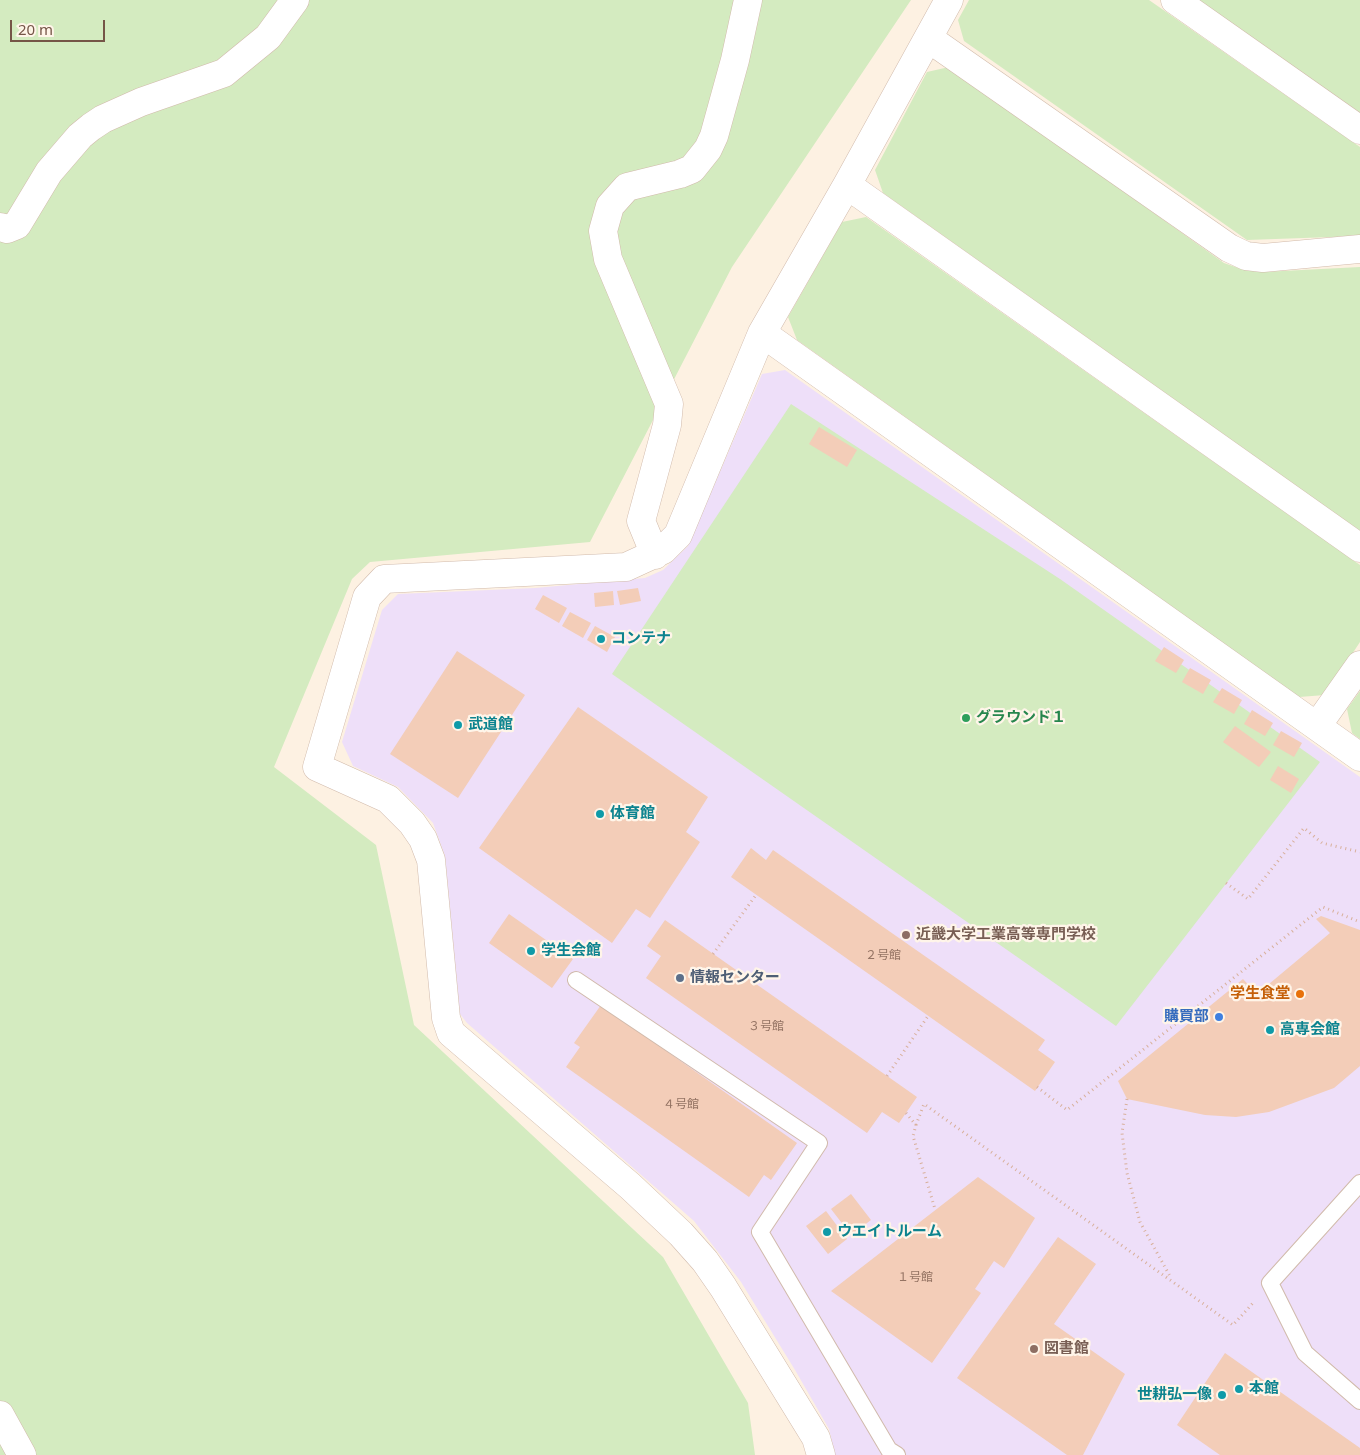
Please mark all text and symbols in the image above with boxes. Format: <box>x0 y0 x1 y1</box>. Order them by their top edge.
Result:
scale bar <box>12 10 108 42</box>
text: 20 m <box>18 19 53 39</box>
place label: コンテナ <box>611 630 671 648</box>
marker: コンテナ <box>595 633 607 645</box>
place label: グラウンド１ <box>976 709 1066 727</box>
marker: グラウンド１ <box>960 712 972 724</box>
place label: 武道館 <box>468 716 513 734</box>
marker: 武道館 <box>452 719 464 731</box>
place label: 体育館 <box>610 805 655 823</box>
marker: 体育館 <box>594 808 606 820</box>
place label: 近畿大学工業高等専門学校 <box>916 926 1096 944</box>
marker: 近畿大学工業高等専門学校 <box>900 929 912 941</box>
place label: 学生会館 <box>541 942 601 960</box>
marker: 学生会館 <box>525 945 537 957</box>
house number: ２号館 <box>865 949 901 963</box>
place label: 情報センター <box>690 969 780 987</box>
marker: 情報センター <box>674 972 686 984</box>
place label: 学生食堂 <box>1230 985 1290 1003</box>
marker: 学生食堂 <box>1294 988 1306 1000</box>
place label: 購買部 <box>1164 1008 1209 1026</box>
marker: 購買部 <box>1213 1011 1225 1023</box>
house number: ３号館 <box>748 1020 784 1034</box>
place label: 高専会館 <box>1280 1021 1340 1039</box>
marker: 高専会館 <box>1264 1024 1276 1036</box>
house number: ４号館 <box>663 1098 699 1112</box>
place label: ウエイトルーム <box>837 1223 942 1241</box>
marker: ウエイトルーム <box>821 1226 833 1238</box>
house number: １号館 <box>897 1271 933 1285</box>
place label: 図書館 <box>1044 1340 1089 1358</box>
marker: 図書館 <box>1028 1343 1040 1355</box>
place label: 本館 <box>1249 1380 1279 1398</box>
marker: 本館 <box>1233 1383 1245 1395</box>
place label: 世耕弘一像 <box>1137 1386 1212 1404</box>
marker: 世耕弘一像 <box>1216 1389 1228 1401</box>

